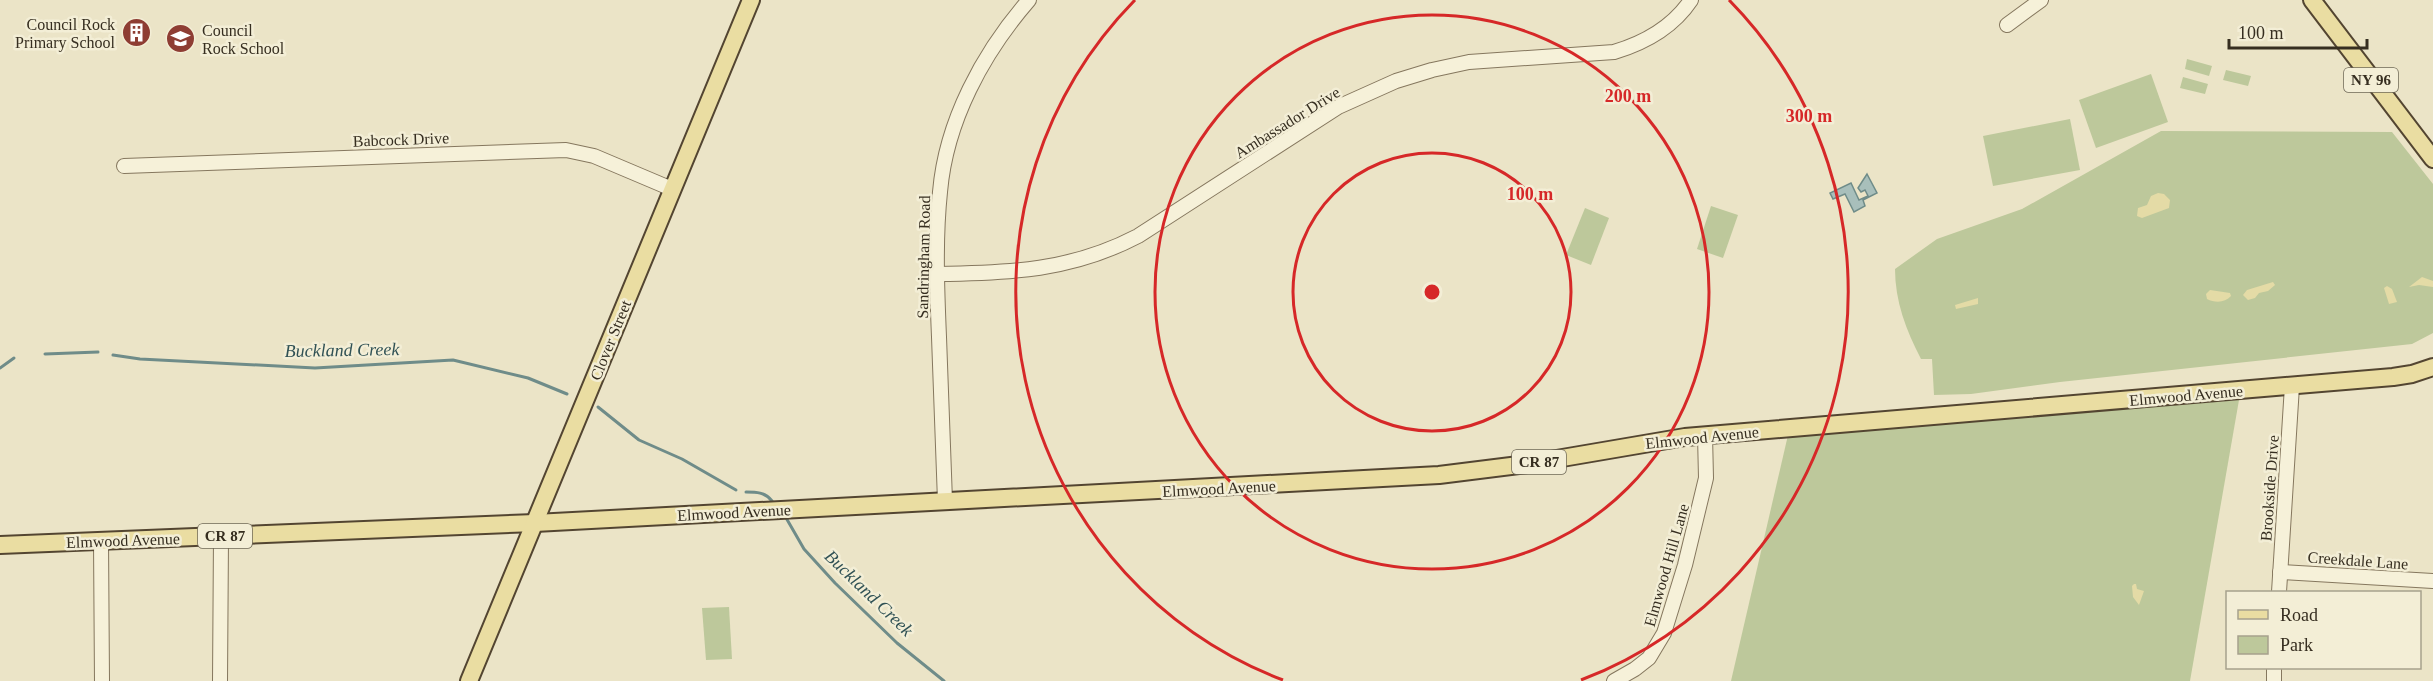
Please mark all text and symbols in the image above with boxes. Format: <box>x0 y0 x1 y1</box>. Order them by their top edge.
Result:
scale bar <box>2229 12 2367 50</box>
place label: Council Rock Primary School <box>15 16 116 52</box>
building icon: Council Rock Primary School <box>120 17 152 49</box>
place label: Council Rock School <box>202 22 285 57</box>
school or university icon: Council Rock School <box>165 23 197 55</box>
text: 100 m <box>2238 23 2284 43</box>
road number: NY 96 <box>2344 68 2398 92</box>
street label: Ambassador Drive <box>1232 83 1343 162</box>
text: 200 m <box>1605 86 1651 106</box>
text: 300 m <box>1786 106 1832 126</box>
street label: Babcock Drive <box>353 129 449 150</box>
text: 100 m <box>1507 184 1553 204</box>
street label: Sandringham Road <box>914 195 934 319</box>
centre of rings <box>1422 282 1442 302</box>
street label: Clover Street <box>587 297 634 383</box>
water label: Buckland Creek <box>284 339 401 361</box>
street label: Elmwood Avenue <box>2129 382 2244 409</box>
street label: Elmwood Avenue <box>1645 423 1760 452</box>
street label: Brookside Drive <box>2257 434 2282 542</box>
road number: CR 87 <box>1512 450 1566 474</box>
street label: Elmwood Avenue <box>1162 477 1276 500</box>
street label: Elmwood Avenue <box>677 501 791 524</box>
street label: Elmwood Hill Lane <box>1641 502 1692 629</box>
road number: CR 87 <box>198 524 252 548</box>
street label: Elmwood Avenue <box>66 530 180 551</box>
water label: Buckland Creek <box>821 546 918 641</box>
street label: Creekdale Lane <box>2307 549 2409 572</box>
legend <box>2226 591 2421 669</box>
text: Road <box>2280 605 2318 625</box>
text: Park <box>2280 635 2313 655</box>

